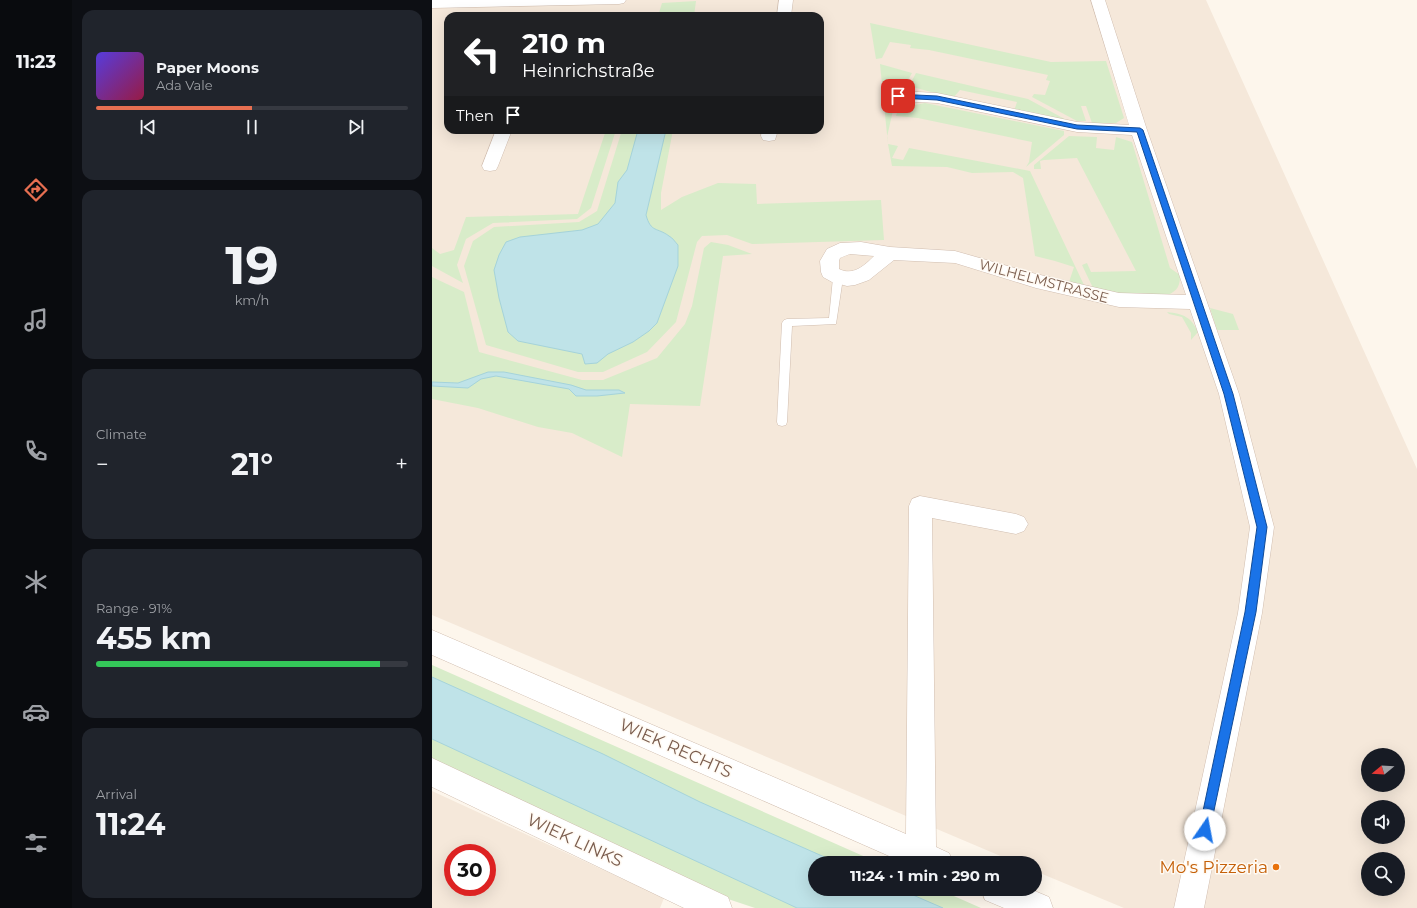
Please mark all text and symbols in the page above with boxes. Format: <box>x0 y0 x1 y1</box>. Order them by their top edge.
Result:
text: 210 m <box>522 26 606 60</box>
icon: left <box>456 28 508 80</box>
text: 11:23 <box>16 51 56 73</box>
text: Paper Moons <box>156 58 259 77</box>
text: Heinrichstraße <box>522 60 655 82</box>
text: Ada Vale <box>156 77 213 93</box>
pin <box>881 79 915 113</box>
icon: arrive <box>887 85 909 107</box>
icon: arrive <box>502 104 524 126</box>
text: Then <box>456 106 494 125</box>
icon: previous <box>137 116 159 138</box>
icon: pause <box>241 116 263 138</box>
icon: next <box>345 116 367 138</box>
icon: directions <box>22 176 50 204</box>
text: 19 <box>225 234 279 297</box>
street label: WILHELMSTRASSE <box>977 255 1111 307</box>
text: km/h <box>235 292 269 308</box>
icon: music <box>22 306 50 334</box>
text: Climate <box>96 426 147 442</box>
icon: phone <box>22 437 50 465</box>
text: 21° <box>231 446 273 483</box>
text: − <box>96 451 109 478</box>
text: + <box>395 451 408 478</box>
icon: climate <box>22 568 50 596</box>
text: Range · 91% <box>96 600 172 616</box>
text: 455 km <box>96 620 212 657</box>
icon: car <box>22 698 50 726</box>
street label: WIEK RECHTS <box>617 714 735 782</box>
north arrow <box>1361 748 1405 792</box>
map controls <box>1361 748 1405 896</box>
text: Arrival <box>96 786 137 802</box>
button: sound <box>1361 800 1405 844</box>
text: 11:24 <box>96 806 165 843</box>
street label: WIEK LINKS <box>524 809 626 871</box>
position arrow <box>1184 809 1226 851</box>
icon: filters <box>22 829 50 857</box>
speed limit sign: 30 <box>444 844 496 896</box>
button: search <box>1361 852 1405 896</box>
place label: Mo's Pizzeria <box>1160 857 1268 877</box>
marker: Mo's Pizzeria <box>1271 862 1281 872</box>
text: 11:24 · 1 min · 290 m <box>850 866 1000 885</box>

